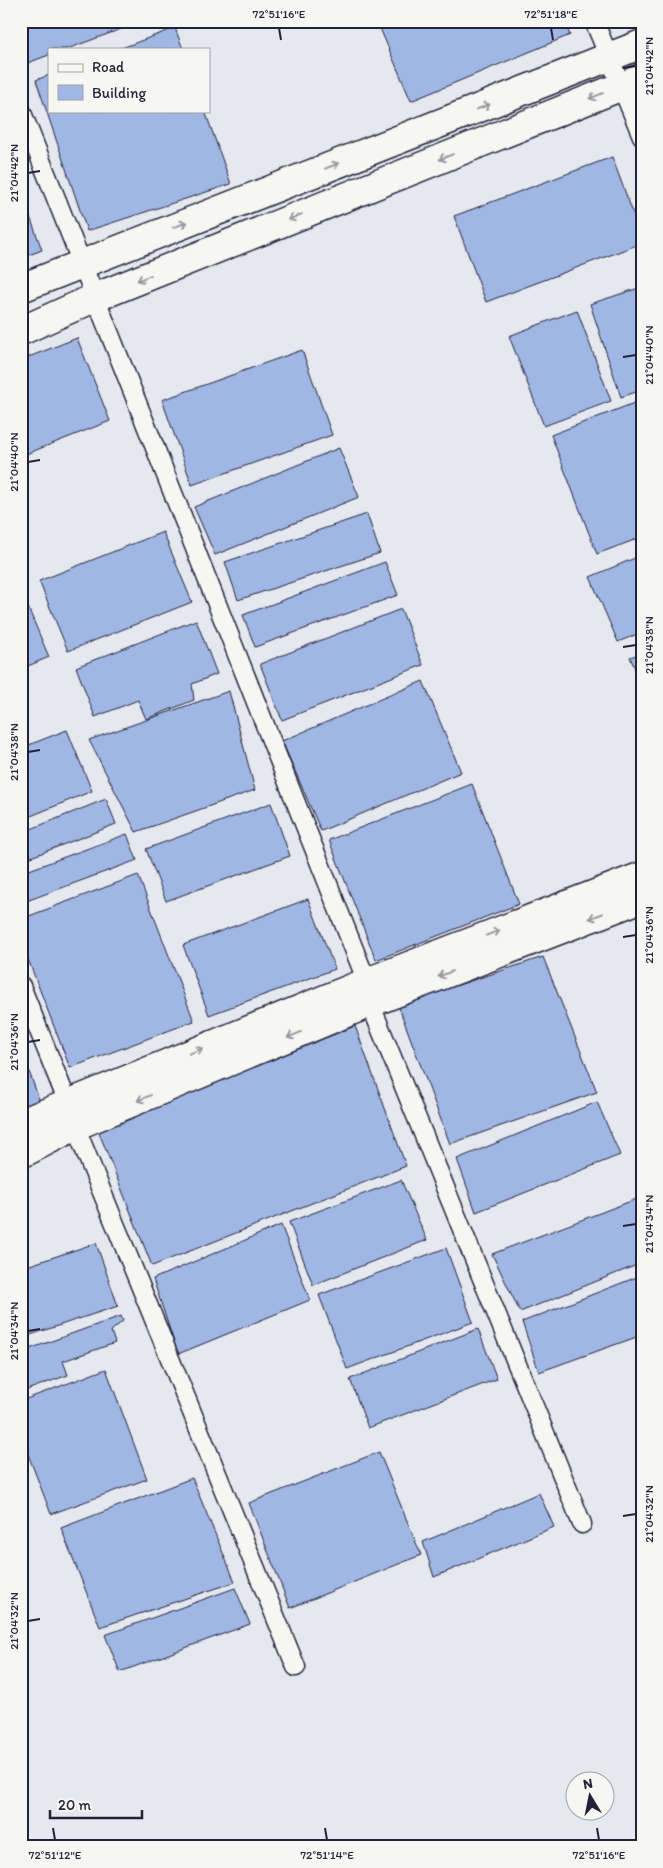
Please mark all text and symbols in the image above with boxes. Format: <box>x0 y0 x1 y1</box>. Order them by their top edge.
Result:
text: 72°51'16"E <box>253 7 306 21</box>
text: 72°51'18"E <box>524 7 578 21</box>
text: 21°04'42"N <box>642 37 656 95</box>
legend <box>48 48 210 112</box>
text: Road <box>92 58 125 76</box>
text: Building <box>92 84 146 102</box>
one-way arrow <box>589 92 604 101</box>
one-way arrow <box>475 101 490 111</box>
text: 21°04'42"N <box>7 144 21 202</box>
one-way arrow <box>438 153 453 162</box>
one-way arrow <box>324 161 339 170</box>
one-way arrow <box>288 213 303 223</box>
one-way arrow <box>173 220 188 229</box>
one-way arrow <box>137 274 152 284</box>
text: 21°04'40"N <box>642 325 656 385</box>
text: 21°04'40"N <box>7 432 21 492</box>
text: 21°04'38"N <box>642 616 656 674</box>
text: 21°04'38"N <box>7 723 21 781</box>
text: 21°04'36"N <box>642 906 656 964</box>
one-way arrow <box>589 912 604 921</box>
one-way arrow <box>485 928 500 937</box>
one-way arrow <box>437 970 453 979</box>
text: 21°04'36"N <box>7 1013 21 1071</box>
one-way arrow <box>287 1031 302 1040</box>
one-way arrow <box>188 1046 203 1056</box>
one-way arrow <box>137 1093 152 1103</box>
text: 21°04'34"N <box>642 1195 656 1253</box>
text: 21°04'34"N <box>7 1302 21 1360</box>
text: 21°04'32"N <box>642 1485 656 1543</box>
text: 21°04'32"N <box>7 1592 21 1650</box>
north arrow <box>566 1770 616 1820</box>
text: N <box>582 1774 594 1793</box>
scale bar <box>50 1788 142 1820</box>
text: 20 m <box>58 1796 92 1814</box>
text: 72°51'12"E <box>29 1848 82 1862</box>
text: 72°51'14"E <box>300 1848 354 1862</box>
text: 72°51'16"E <box>573 1848 626 1862</box>

